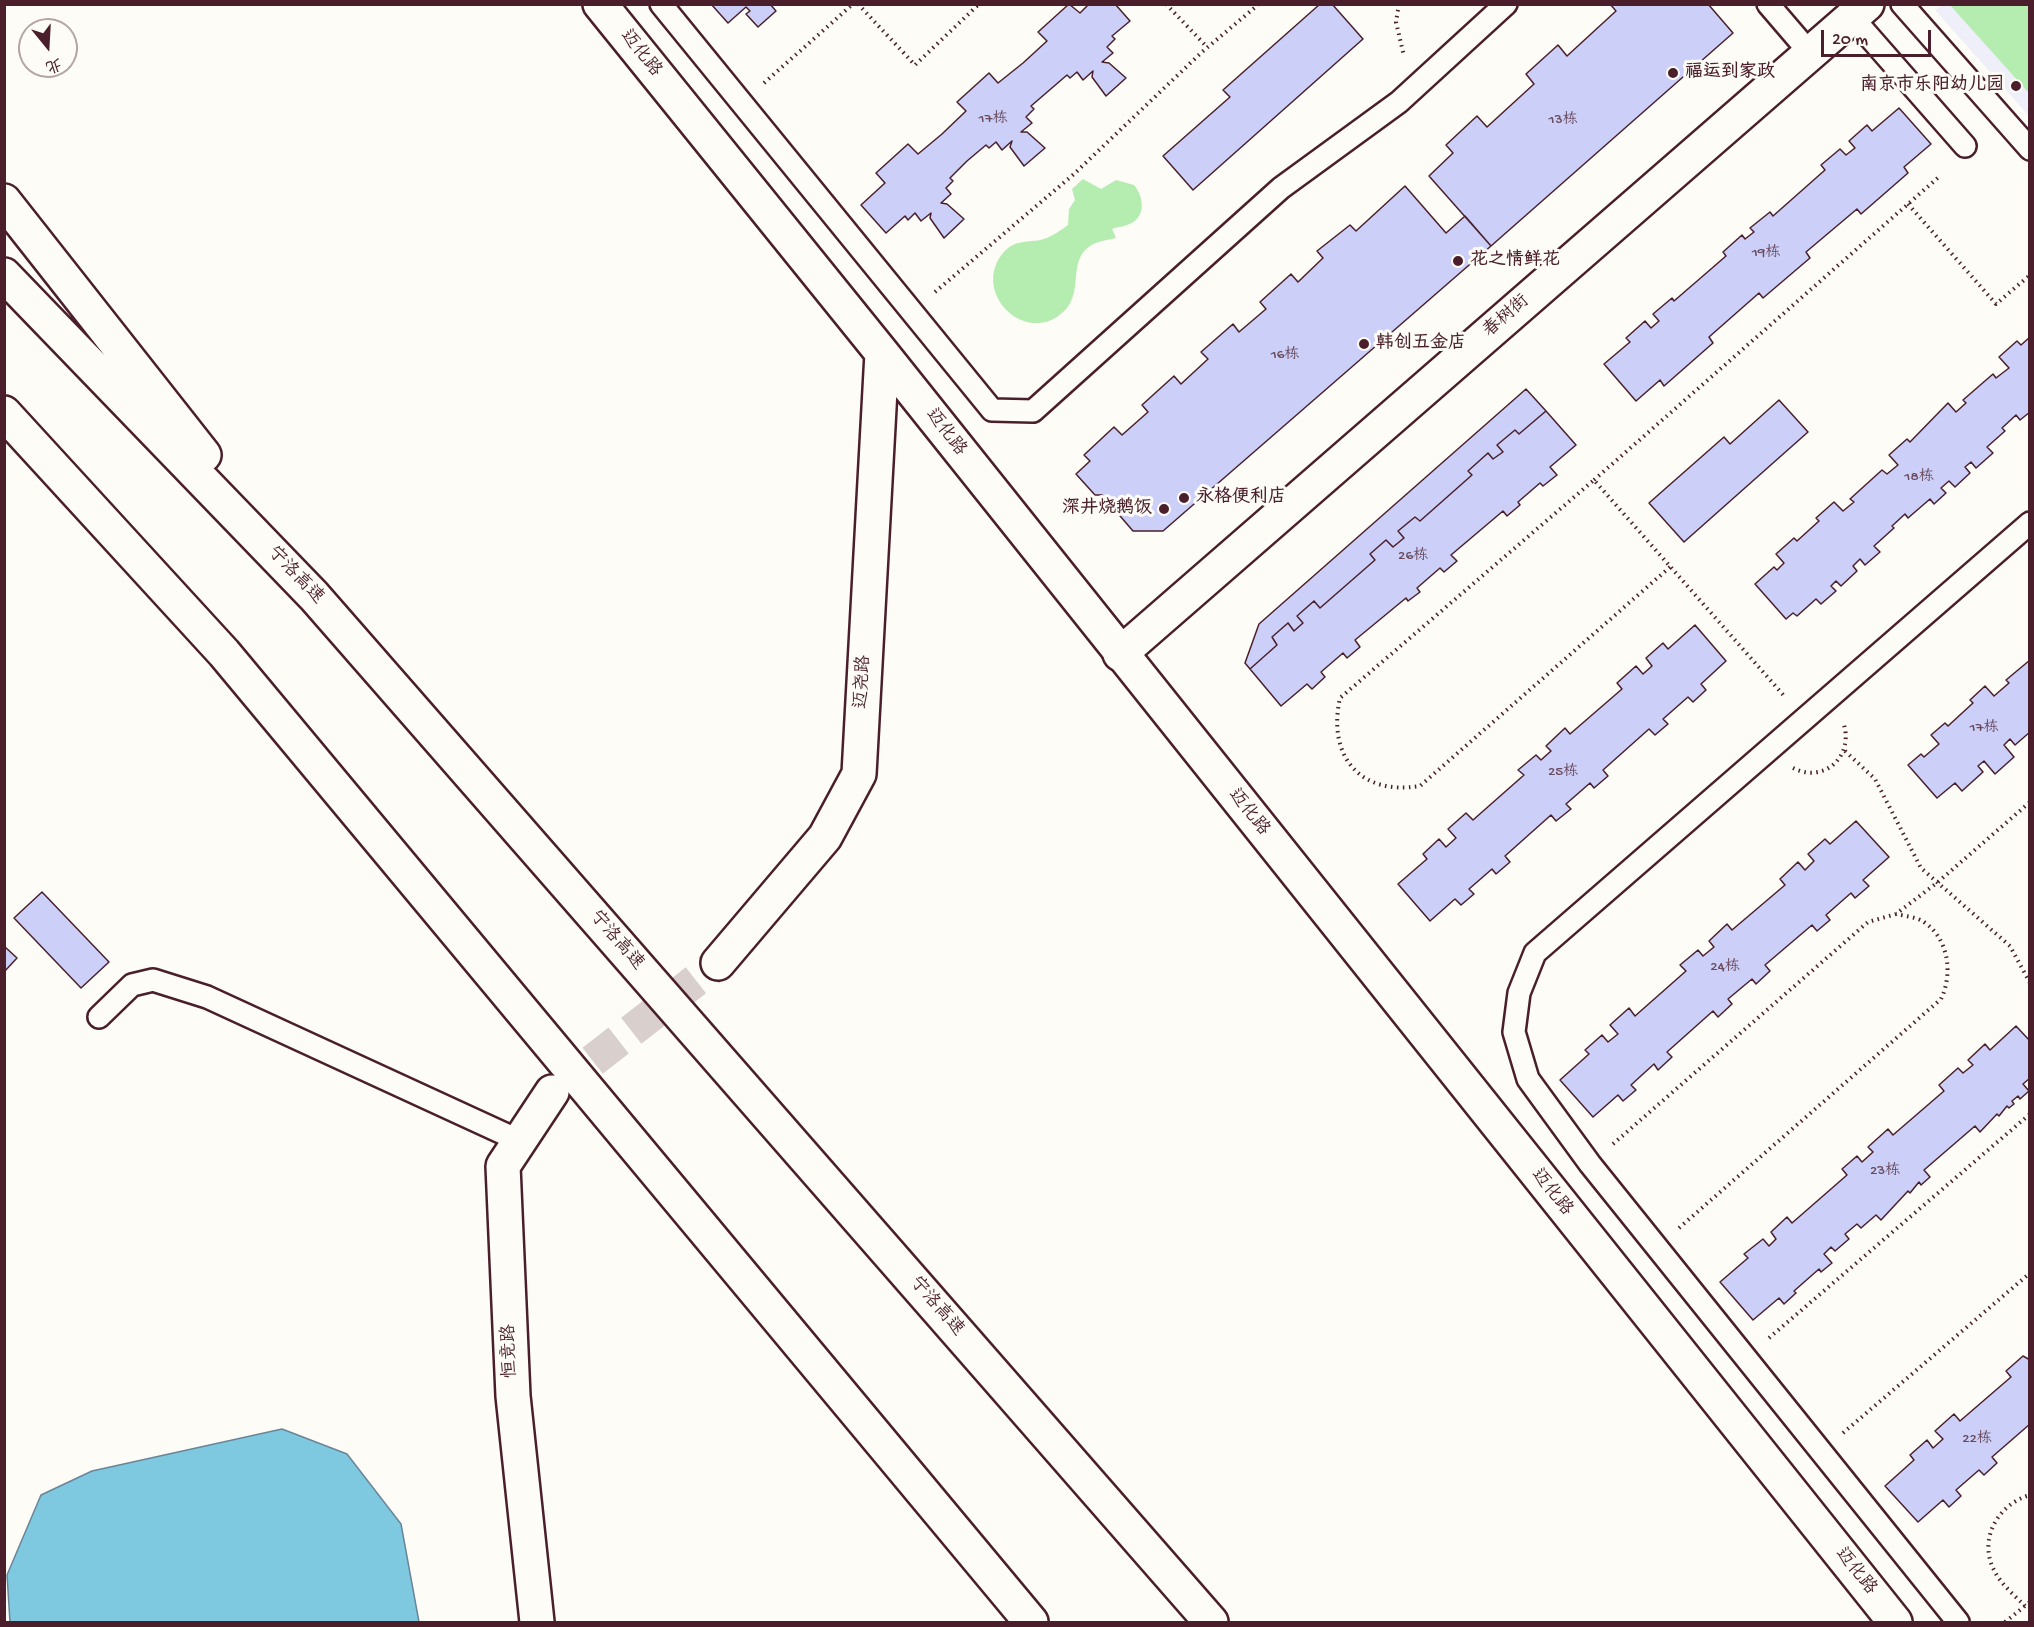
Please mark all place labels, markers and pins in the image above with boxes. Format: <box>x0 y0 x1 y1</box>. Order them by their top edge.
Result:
place label: 福运到家政 <box>1685 62 1775 84</box>
marker: 福运到家政 <box>1666 66 1680 80</box>
place label: 南京市乐阳幼儿园 <box>1860 75 2004 97</box>
marker: 南京市乐阳幼儿园 <box>2009 79 2023 93</box>
place label: 花之情鲜花 <box>1470 250 1560 272</box>
marker: 花之情鲜花 <box>1451 254 1465 268</box>
place label: 韩创五金店 <box>1376 333 1466 355</box>
marker: 韩创五金店 <box>1357 337 1371 351</box>
place label: 永格便利店 <box>1196 487 1286 509</box>
marker: 永格便利店 <box>1177 491 1191 505</box>
place label: 深井烧鹅饭 <box>1062 498 1152 520</box>
marker: 深井烧鹅饭 <box>1157 502 1171 516</box>

